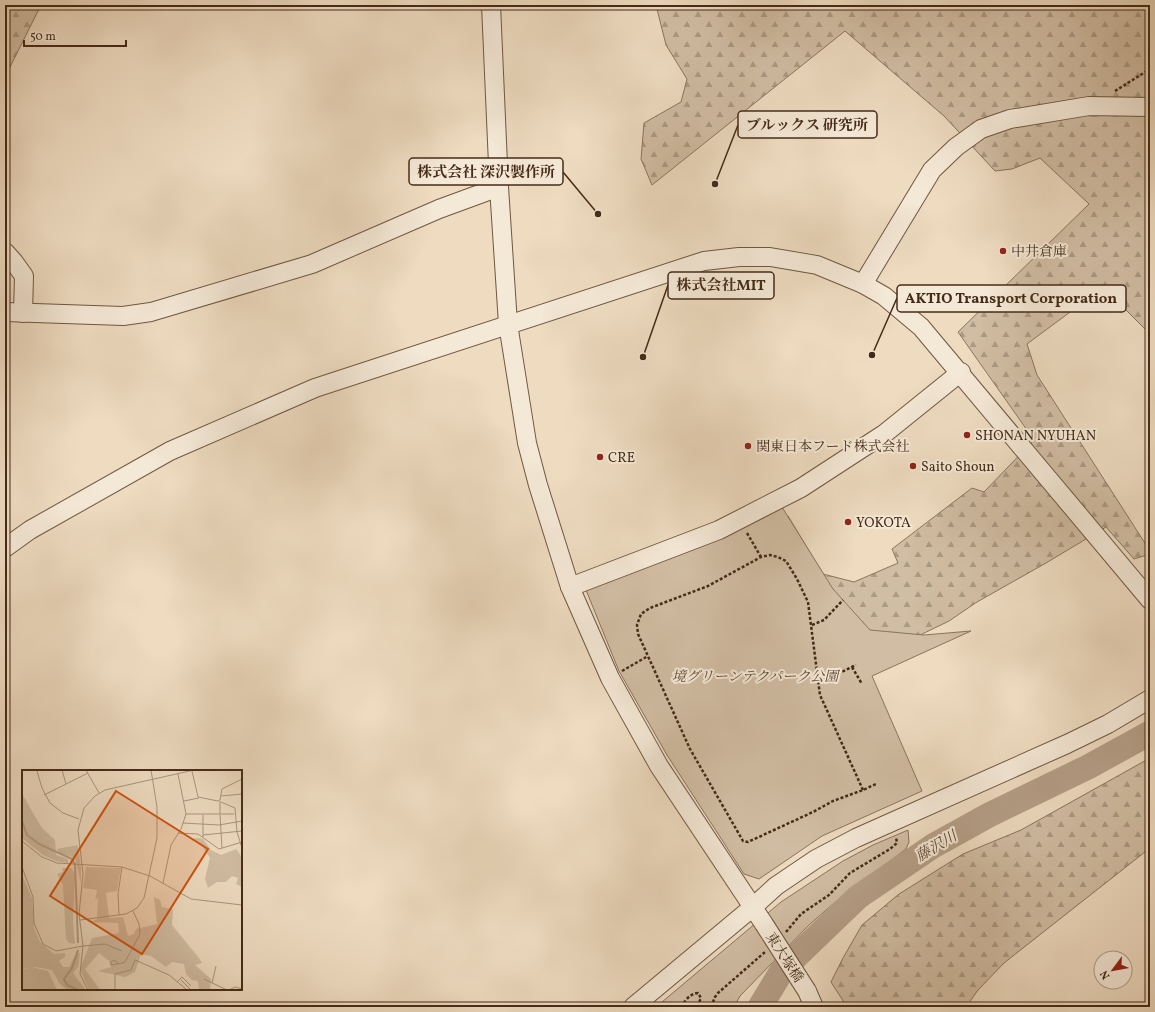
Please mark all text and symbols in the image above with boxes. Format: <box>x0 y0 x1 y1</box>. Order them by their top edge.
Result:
scale bar <box>24 22 126 48</box>
text: 50 m <box>30 29 56 45</box>
callout: ブルックス 研究所 <box>738 111 877 138</box>
text: ブルックス 研究所 <box>746 116 868 137</box>
callout: 株式会社 深沢製作所 <box>409 158 563 185</box>
text: 株式会社 深沢製作所 <box>417 163 555 184</box>
place label: 中井倉庫 <box>1011 243 1067 262</box>
marker: 中井倉庫 <box>998 246 1008 256</box>
callout: 株式会社MIT <box>668 272 774 299</box>
text: 株式会社MIT <box>676 276 766 297</box>
callout: AKTIO Transport Corporation <box>897 285 1126 312</box>
text: AKTIO Transport Corporation <box>905 289 1117 310</box>
place label: SHONAN NYUHAN <box>975 427 1096 446</box>
marker: SHONAN NYUHAN <box>962 430 972 440</box>
place label: 関東日本フード株式会社 <box>756 438 910 457</box>
marker: 関東日本フード株式会社 <box>743 441 753 451</box>
place label: CRE <box>608 449 635 468</box>
marker: CRE <box>595 452 605 462</box>
place label: Saito Shoun <box>921 458 995 477</box>
marker: Saito Shoun <box>908 461 918 471</box>
place label: YOKOTA <box>856 514 911 533</box>
marker: YOKOTA <box>843 517 853 527</box>
park label: 境グリーンテクパーク公園 <box>672 668 840 687</box>
inset map <box>22 770 242 990</box>
water label: 藤沢川 <box>912 826 963 868</box>
street label: 東大塚橋 <box>761 929 807 986</box>
north arrow <box>1093 950 1133 990</box>
text: N <box>1097 967 1114 982</box>

